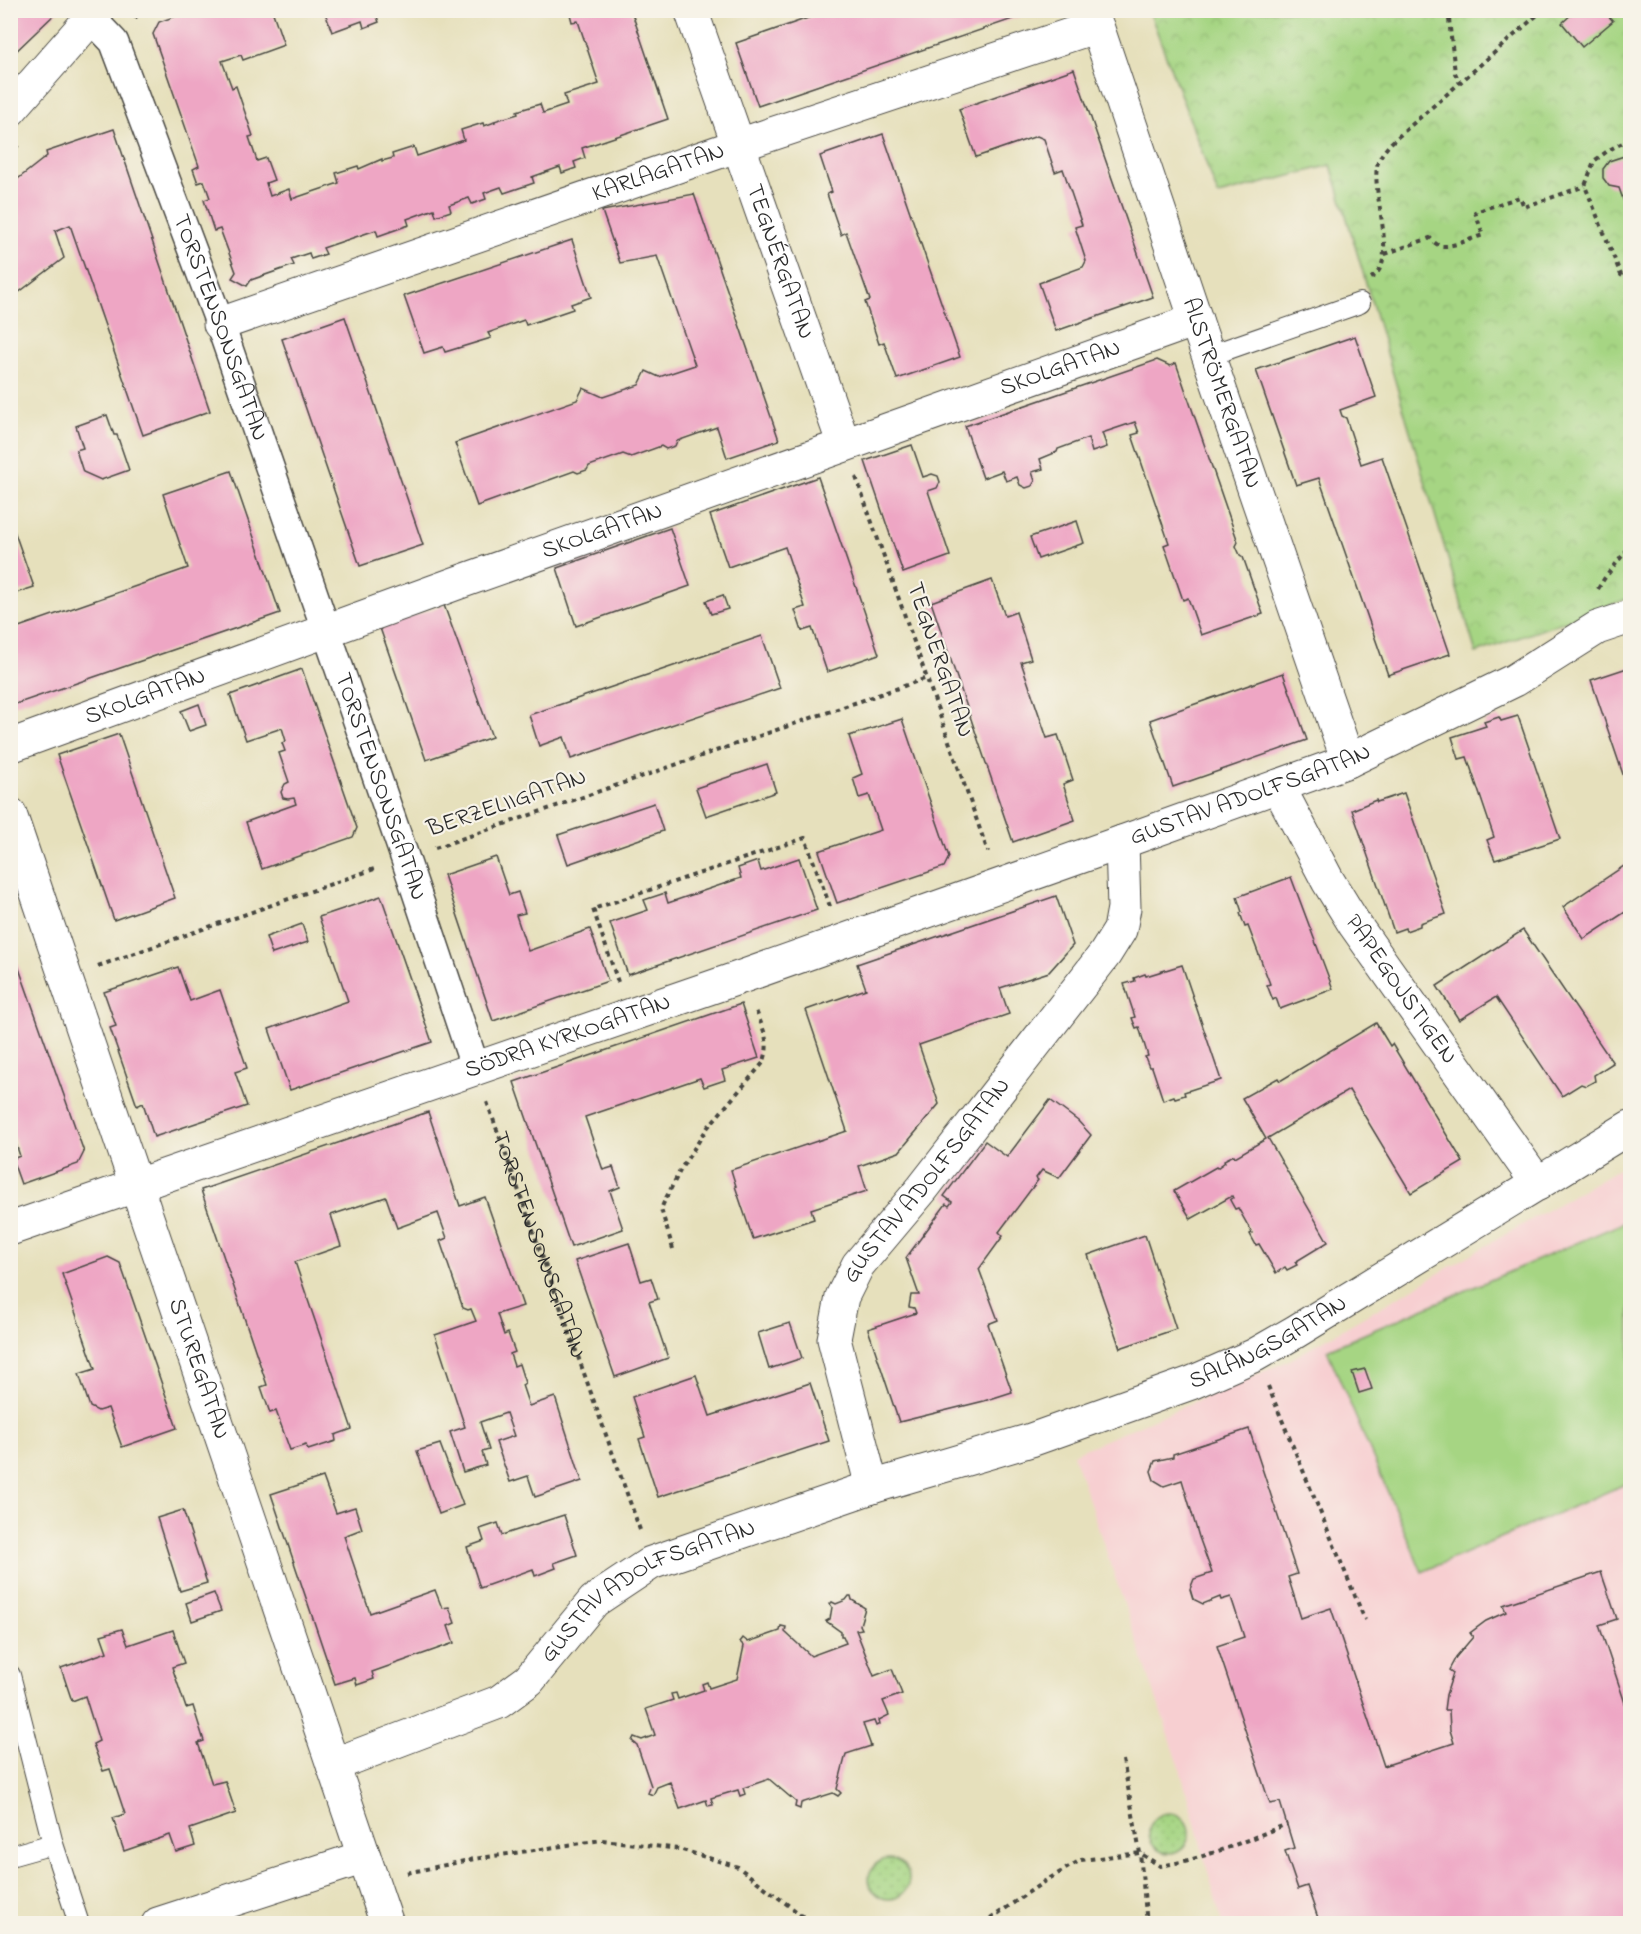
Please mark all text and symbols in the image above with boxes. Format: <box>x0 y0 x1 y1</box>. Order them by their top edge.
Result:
street label: KARLAGATAN <box>588 134 730 212</box>
street label: TEGNÉRGATAN <box>736 180 823 344</box>
street label: TORSTENSONSGATAN <box>163 209 277 446</box>
street label: ALSTRÖMERGATAN <box>1172 293 1270 493</box>
street label: SKOLGATAN <box>995 331 1126 406</box>
street label: SKOLGATAN <box>537 494 668 569</box>
street label: TEGNERGATAN <box>896 578 982 742</box>
street label: SKOLGATAN <box>80 659 211 735</box>
street label: TORSTENSONSGATAN <box>325 668 435 905</box>
street label: GUSTAV ADOLFSGATAN <box>1125 735 1377 855</box>
street label: BERZELIIGATAN <box>421 760 592 848</box>
street label: PAPEGOJSTIGEN <box>1335 908 1466 1072</box>
street label: SÖDRA KYRKOGATAN <box>460 985 676 1088</box>
street label: GUSTAV ADOLFSGATAN <box>834 1071 1020 1289</box>
street label: TORSTENSONSGATAN <box>482 1127 595 1363</box>
street label: SALÄNGSGATAN <box>1184 1286 1354 1399</box>
street label: STUREGATAN <box>158 1294 239 1444</box>
street label: GUSTAV ADOLFSGATAN <box>532 1511 760 1671</box>

